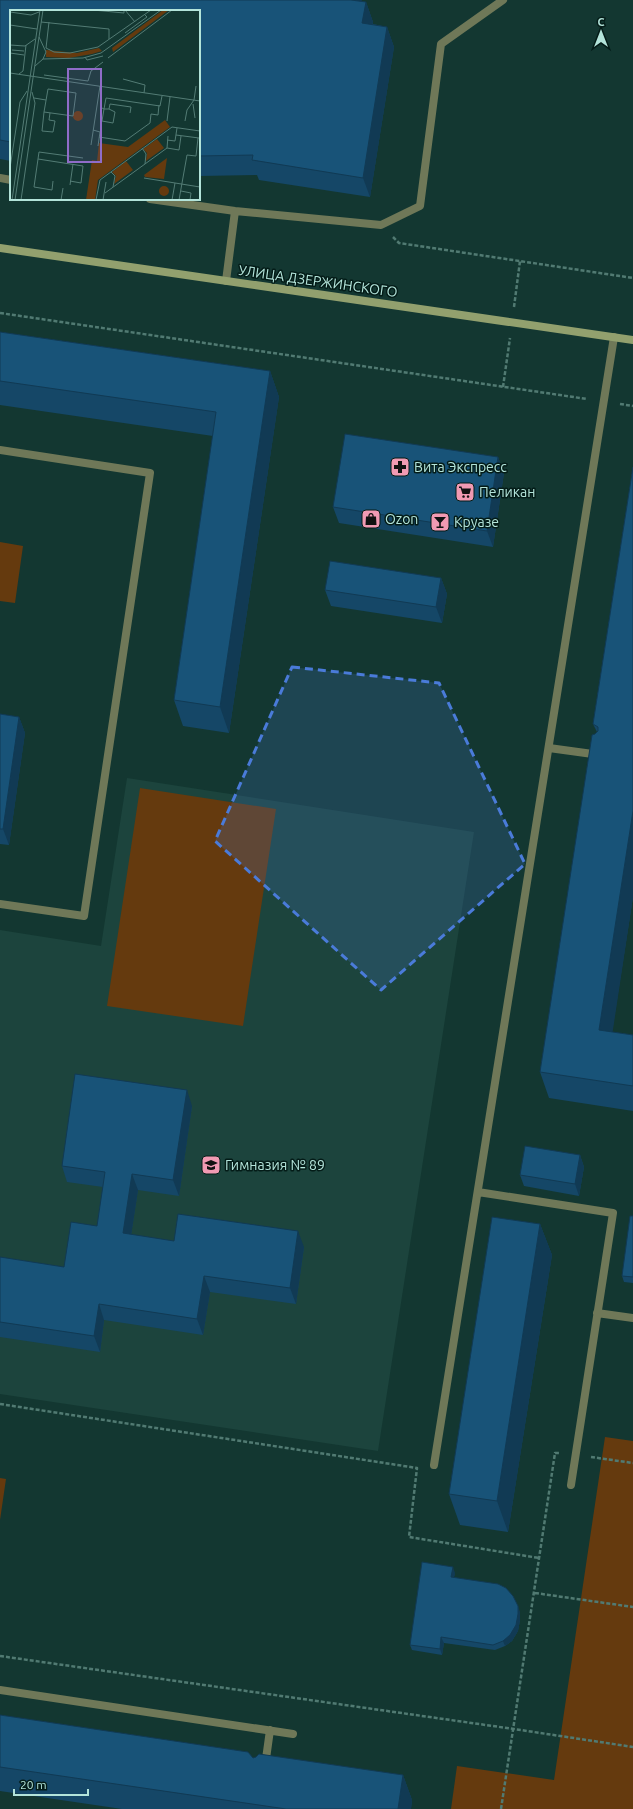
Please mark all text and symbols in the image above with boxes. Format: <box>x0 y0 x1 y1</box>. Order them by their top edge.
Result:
inset map <box>10 10 200 200</box>
north arrow <box>581 12 621 52</box>
text: С <box>597 16 605 28</box>
street label: УЛИЦА ДЗЕРЖИНСКОГО <box>238 262 399 300</box>
pharmacy icon: Вита Экспресс <box>389 456 411 478</box>
place label: Вита Экспресс <box>414 459 507 475</box>
supermarket icon: Пеликан <box>454 481 476 503</box>
place label: Пеликан <box>479 484 535 500</box>
shop icon: Ozon <box>360 508 382 530</box>
place label: Ozon <box>385 511 418 527</box>
bar icon: Круазе <box>429 511 451 533</box>
place label: Круазе <box>454 514 499 530</box>
school or university icon: Гимназия № 89 <box>200 1154 222 1176</box>
place label: Гимназия № 89 <box>225 1157 325 1173</box>
scale bar <box>14 1771 88 1797</box>
text: 20 m <box>20 1778 47 1791</box>

